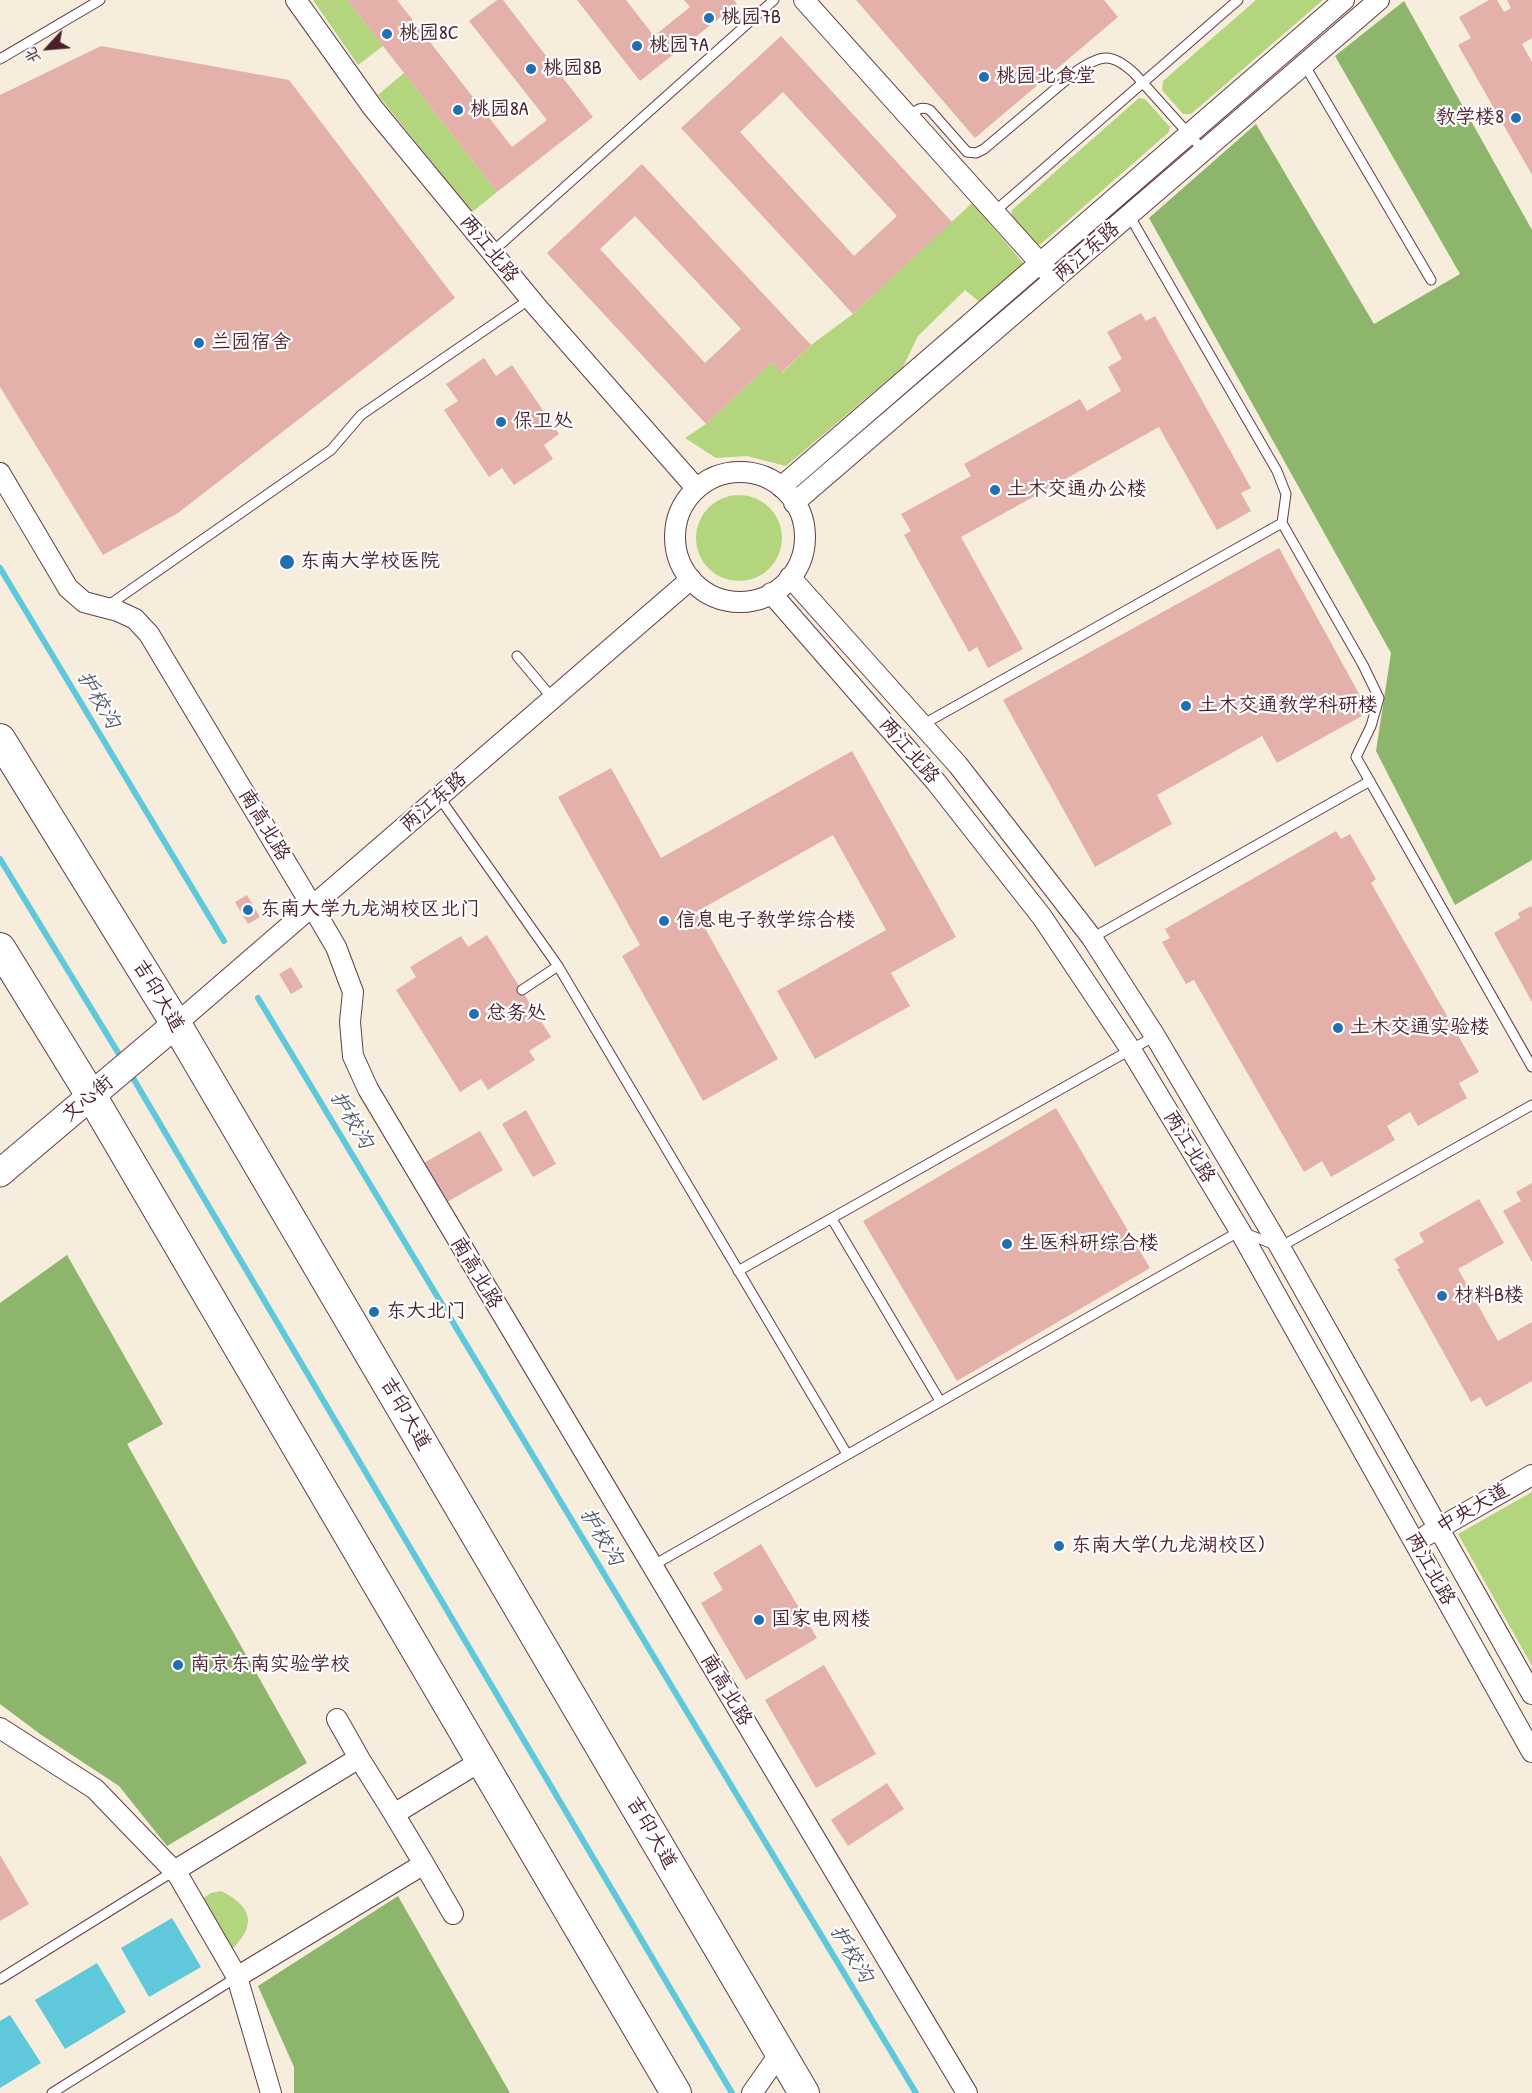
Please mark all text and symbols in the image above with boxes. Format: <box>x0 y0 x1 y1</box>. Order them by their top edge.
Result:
place label: 桃园7B <box>721 6 781 30</box>
marker: 桃园7B <box>702 11 716 25</box>
north arrow <box>18 18 78 78</box>
place label: 桃园8C <box>399 22 459 46</box>
marker: 桃园8C <box>380 27 394 41</box>
place label: 桃园7A <box>649 34 709 58</box>
marker: 桃园7A <box>630 39 644 53</box>
text: 北 <box>18 44 45 68</box>
place label: 桃园8B <box>543 57 602 81</box>
marker: 桃园8B <box>524 62 538 76</box>
place label: 桃园北食堂 <box>996 65 1096 89</box>
marker: 桃园北食堂 <box>977 70 991 84</box>
place label: 桃园8A <box>470 98 528 122</box>
marker: 桃园8A <box>451 103 465 117</box>
place label: 教学楼8 <box>1435 106 1504 130</box>
marker: 教学楼8 <box>1509 111 1523 125</box>
street label: 两江北路 <box>455 210 523 288</box>
street label: 两江东路 <box>1049 217 1125 287</box>
place label: 兰园宿舍 <box>211 331 291 355</box>
marker: 兰园宿舍 <box>192 336 206 350</box>
place label: 保卫处 <box>513 410 573 434</box>
marker: 保卫处 <box>494 415 508 429</box>
place label: 土木交通办公楼 <box>1007 478 1147 502</box>
marker: 土木交通办公楼 <box>988 483 1002 497</box>
place label: 东南大学校医院 <box>300 550 440 574</box>
marker: 东南大学校医院 <box>278 553 296 571</box>
water label: 护校沟 <box>71 667 125 733</box>
place label: 土木交通教学科研楼 <box>1198 694 1378 718</box>
marker: 土木交通教学科研楼 <box>1179 699 1193 713</box>
street label: 两江北路 <box>874 713 944 789</box>
street label: 两江东路 <box>396 767 472 837</box>
street label: 南高北路 <box>233 785 295 865</box>
place label: 东南大学九龙湖校区北门 <box>260 898 480 922</box>
marker: 东南大学九龙湖校区北门 <box>241 903 255 917</box>
place label: 信息电子教学综合楼 <box>676 909 856 933</box>
marker: 信息电子教学综合楼 <box>657 914 671 928</box>
street label: 吉印大道 <box>127 956 189 1036</box>
place label: 总务处 <box>486 1002 546 1026</box>
marker: 总务处 <box>467 1007 481 1021</box>
place label: 土木交通实验楼 <box>1350 1016 1490 1040</box>
marker: 土木交通实验楼 <box>1331 1021 1345 1035</box>
street label: 文心街 <box>57 1071 119 1127</box>
water label: 护校沟 <box>324 1087 378 1153</box>
street label: 两江北路 <box>1158 1107 1220 1187</box>
place label: 生医科研综合楼 <box>1019 1232 1159 1256</box>
street label: 南高北路 <box>445 1233 507 1313</box>
marker: 生医科研综合楼 <box>1000 1237 1014 1251</box>
place label: 材料B楼 <box>1454 1284 1524 1308</box>
marker: 材料B楼 <box>1435 1289 1449 1303</box>
place label: 东大北门 <box>386 1300 466 1324</box>
marker: 东大北门 <box>367 1305 381 1319</box>
street label: 吉印大道 <box>375 1373 435 1455</box>
street label: 中央大道 <box>1432 1479 1514 1539</box>
water label: 护校沟 <box>574 1504 628 1570</box>
street label: 两江北路 <box>1400 1528 1460 1610</box>
place label: 东南大学(九龙湖校区) <box>1071 1534 1265 1558</box>
marker: 东南大学(九龙湖校区) <box>1052 1539 1066 1553</box>
place label: 国家电网楼 <box>771 1608 871 1632</box>
marker: 国家电网楼 <box>752 1613 766 1627</box>
street label: 南高北路 <box>695 1650 757 1730</box>
place label: 南京东南实验学校 <box>190 1653 350 1677</box>
marker: 南京东南实验学校 <box>171 1658 185 1672</box>
street label: 吉印大道 <box>621 1792 681 1874</box>
water label: 护校沟 <box>824 1921 878 1987</box>

